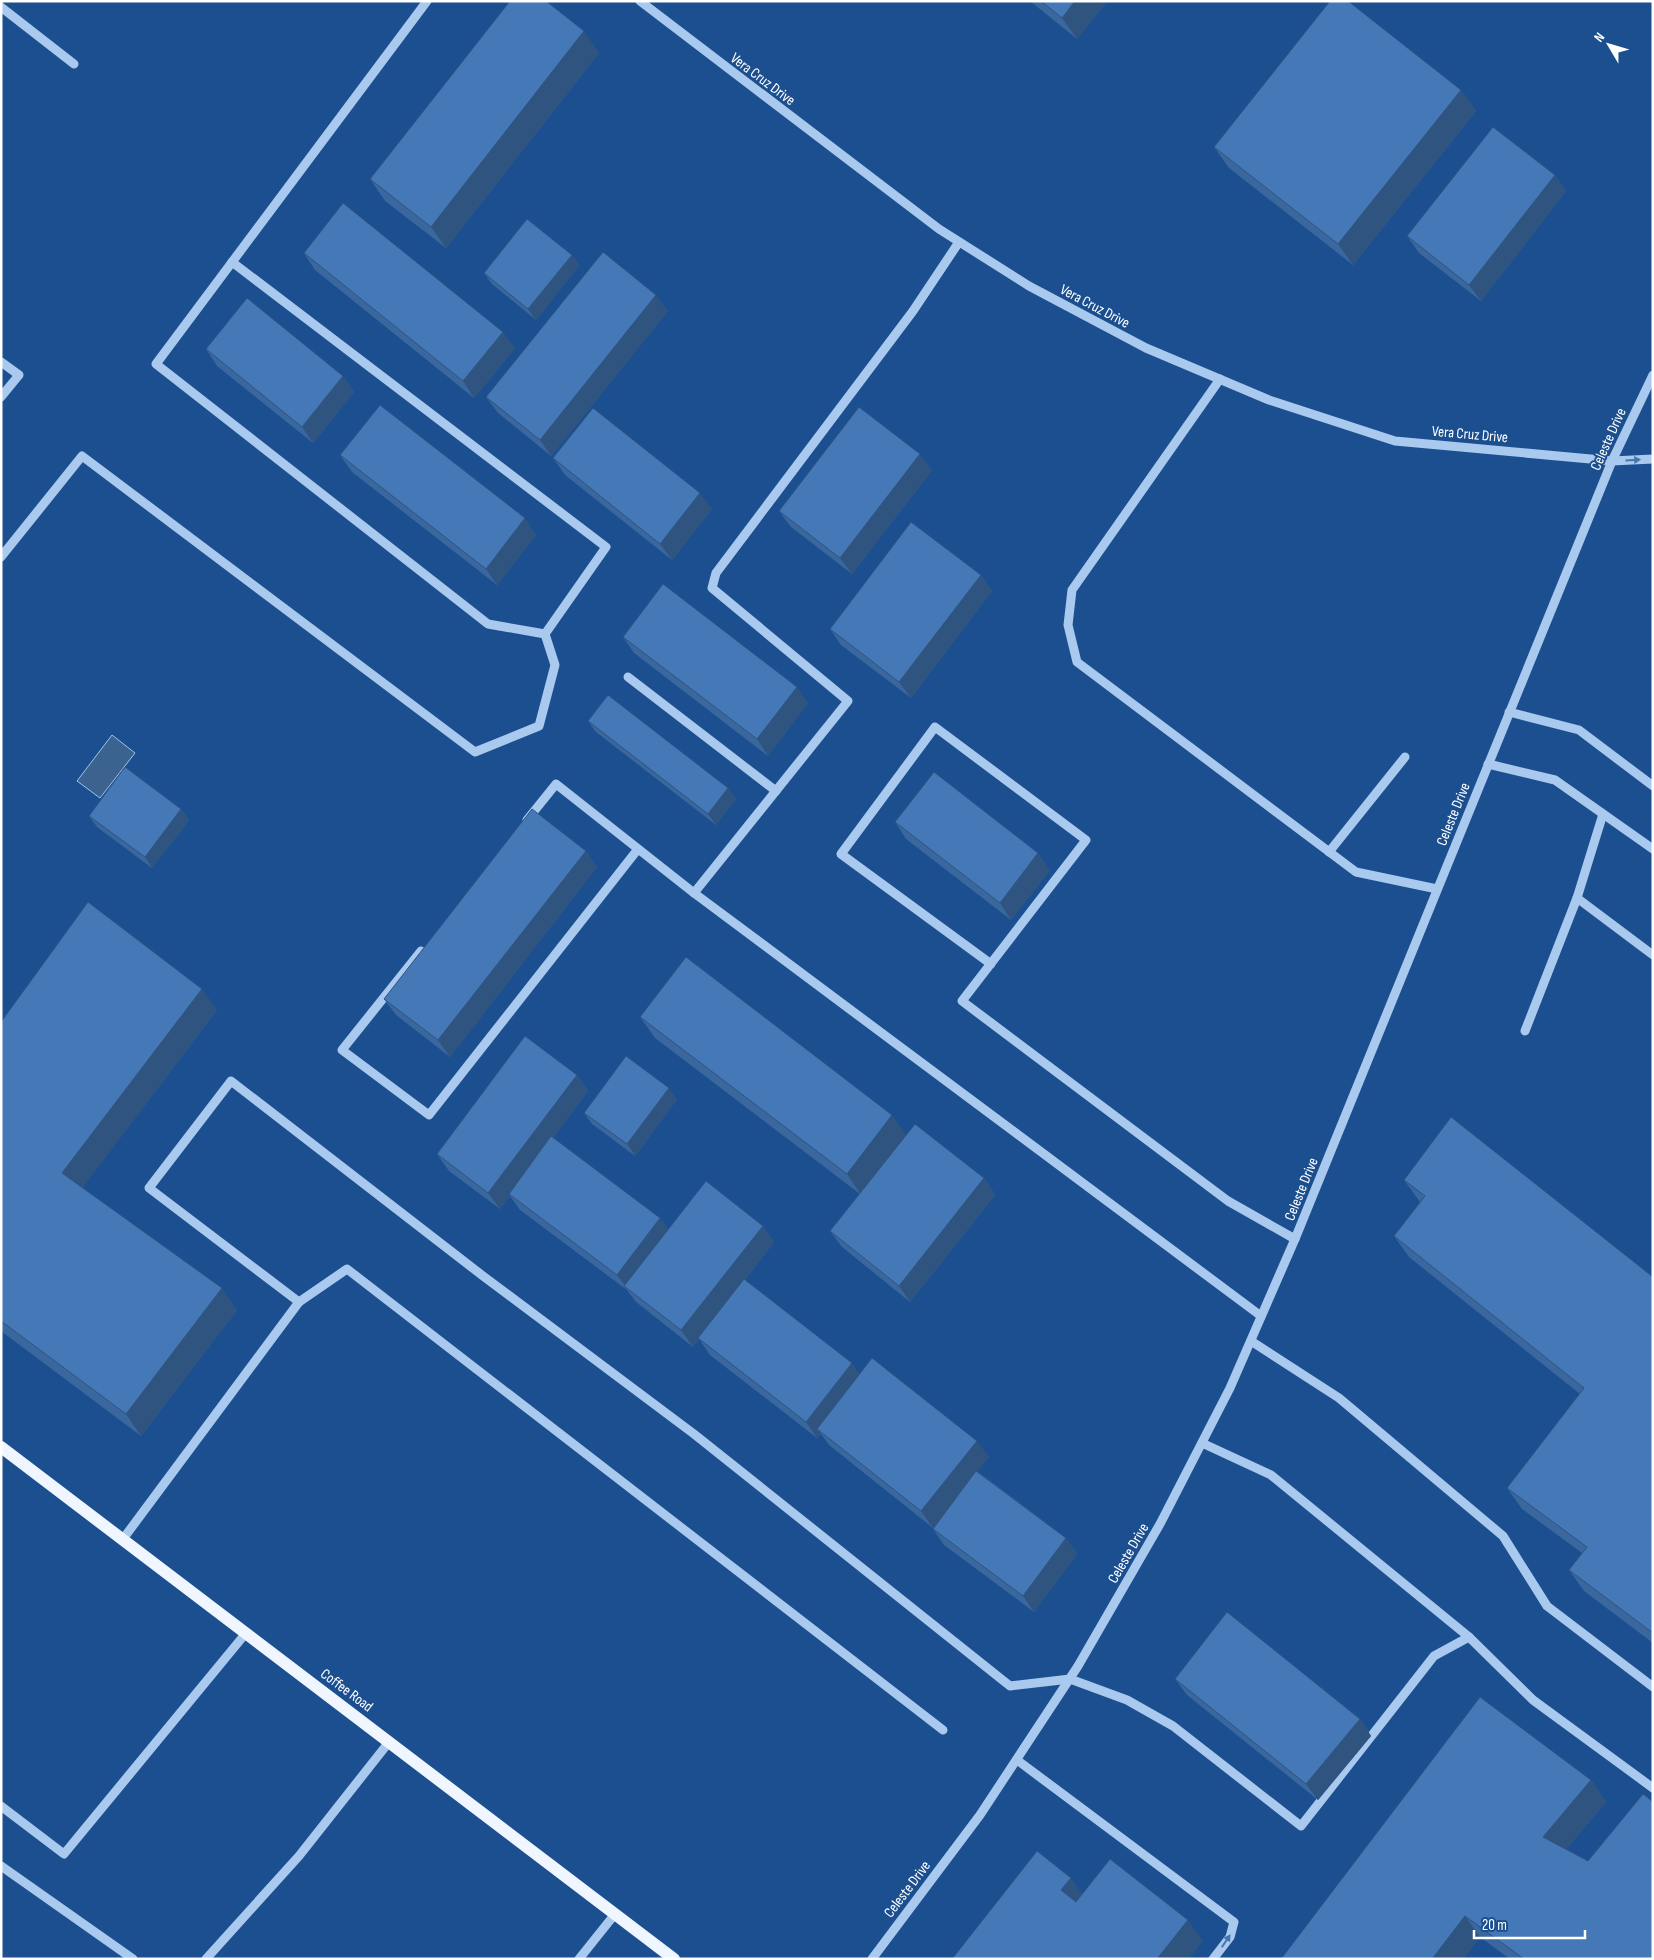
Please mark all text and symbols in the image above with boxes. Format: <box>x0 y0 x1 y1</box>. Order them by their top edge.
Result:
north arrow <box>1584 20 1634 70</box>
text: N <box>1590 29 1608 45</box>
street label: Vera Cruz Drive <box>727 49 799 110</box>
street label: Vera Cruz Drive <box>1057 280 1133 333</box>
street label: Celeste Drive <box>1586 405 1631 473</box>
street label: Vera Cruz Drive <box>1431 422 1509 447</box>
one-way arrow <box>1625 456 1641 464</box>
street label: Celeste Drive <box>1432 780 1475 849</box>
street label: Celeste Drive <box>1280 1155 1323 1224</box>
street label: Celeste Drive <box>1104 1520 1153 1587</box>
street label: Coffee Road <box>317 1664 377 1716</box>
street label: Celeste Drive <box>880 1857 935 1922</box>
scale bar <box>1474 1908 1585 1940</box>
text: 20 m <box>1482 1916 1507 1935</box>
one-way arrow <box>1221 1935 1231 1948</box>

